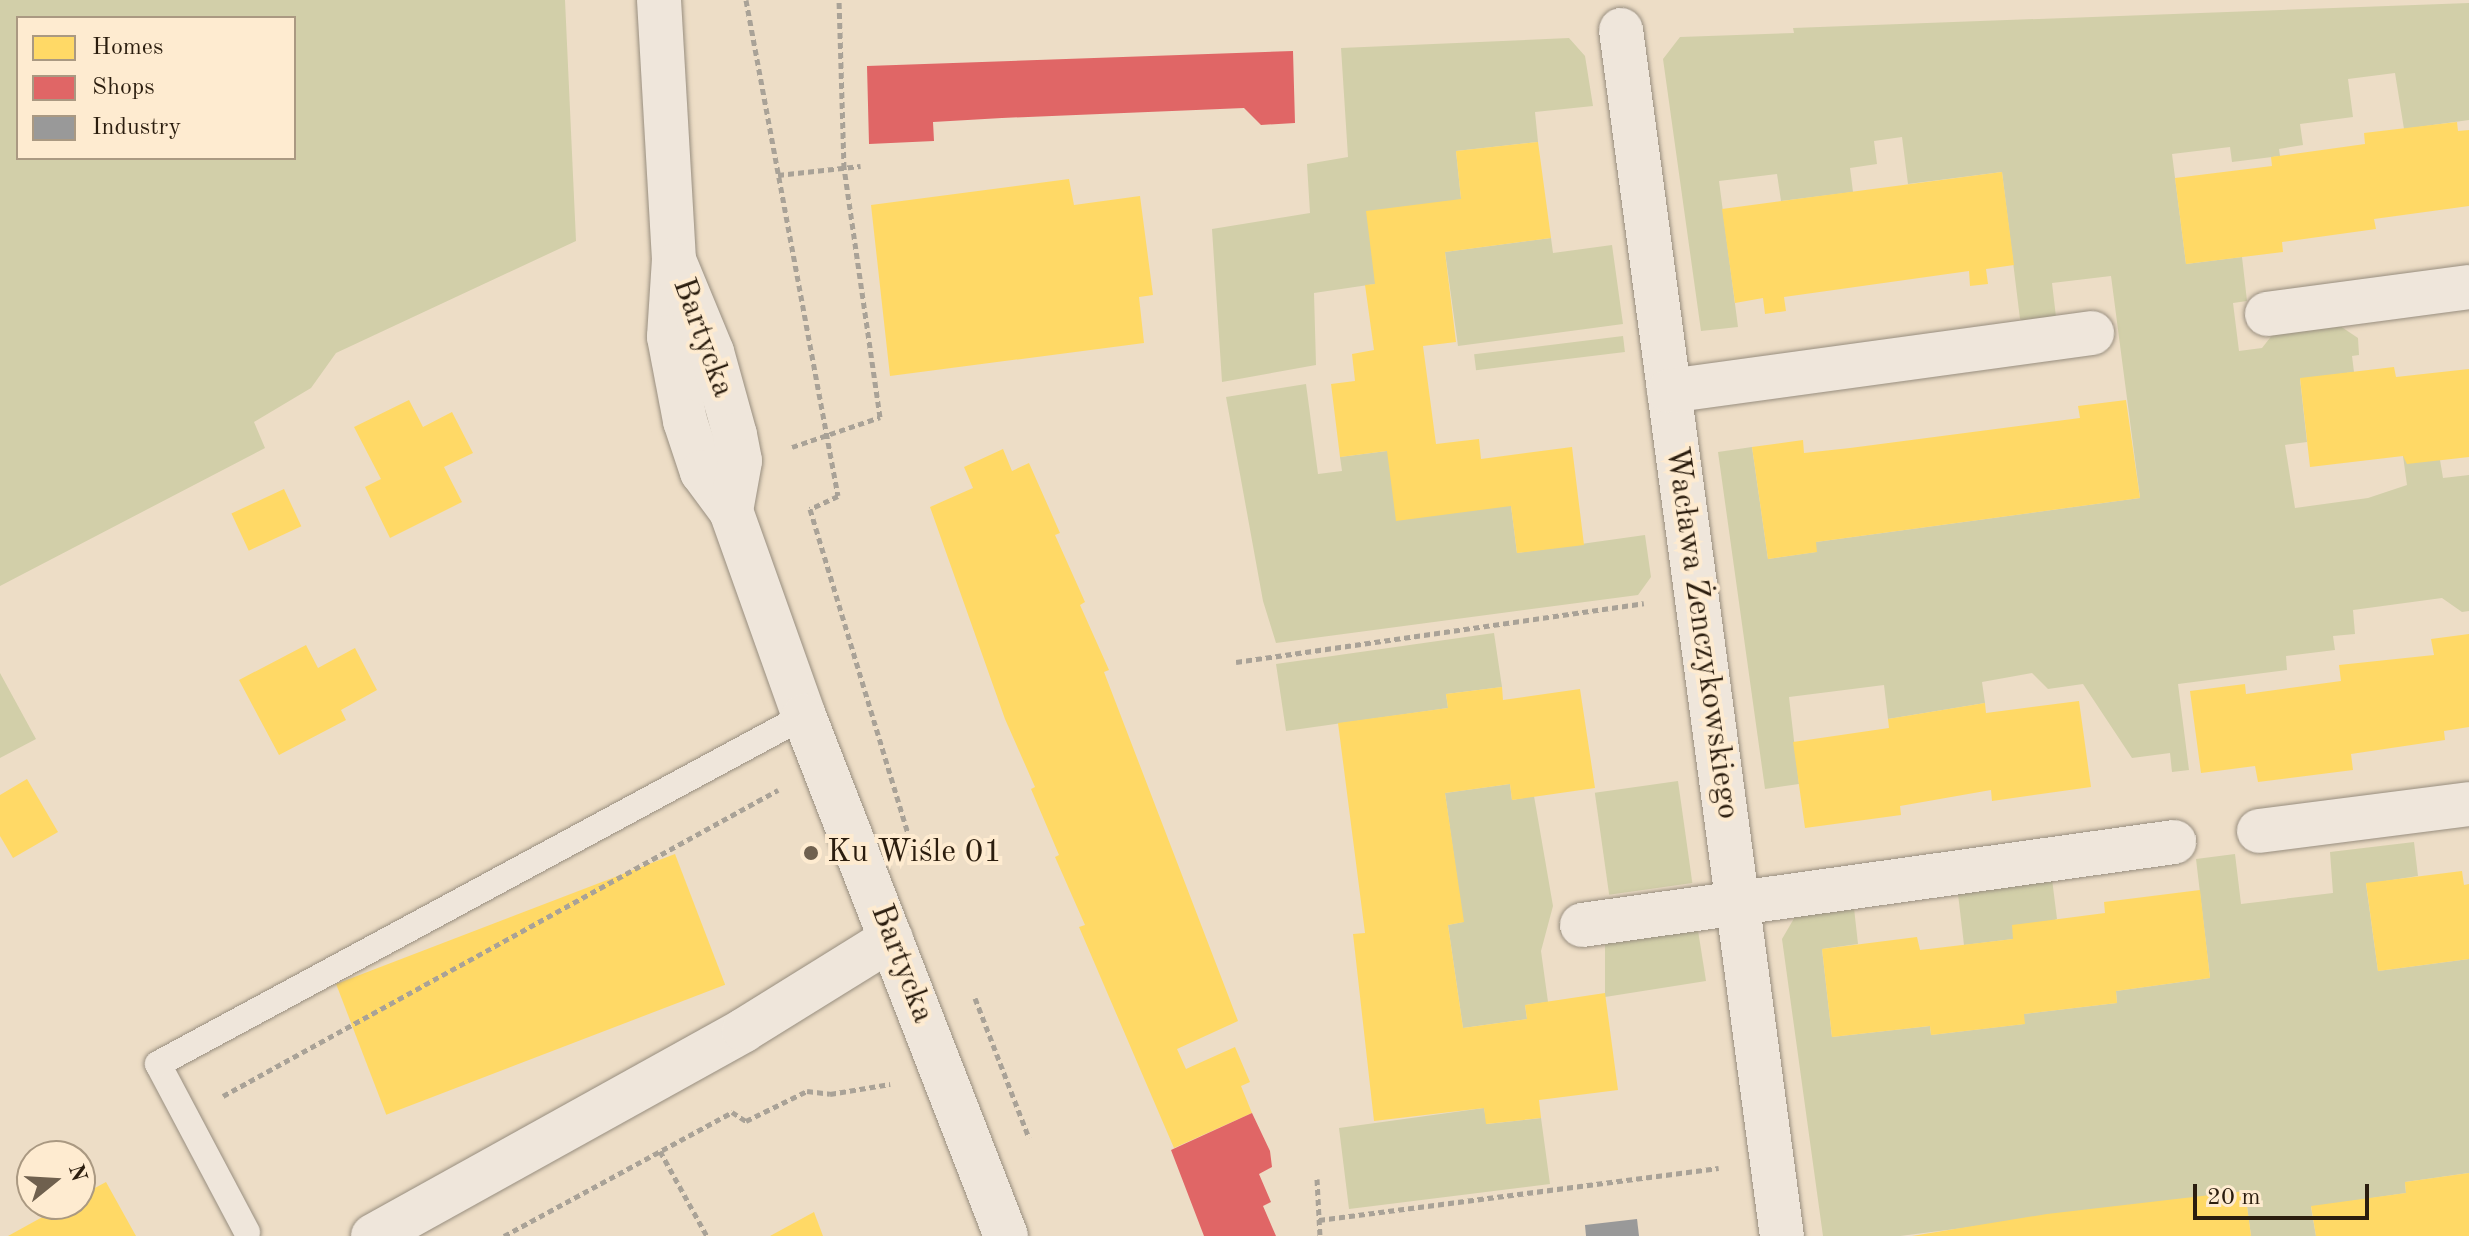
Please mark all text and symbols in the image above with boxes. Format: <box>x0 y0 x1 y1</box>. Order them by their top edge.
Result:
legend <box>16 16 296 160</box>
text: Homes <box>92 36 163 60</box>
text: Shops <box>92 76 155 100</box>
text: Industry <box>92 116 181 140</box>
street label: Bartycka <box>663 273 741 403</box>
street label: Wacława Żenczykowskiego <box>1656 444 1746 822</box>
place label: Ku Wiśle 01 <box>827 834 1002 872</box>
marker: Ku Wiśle 01 <box>802 844 820 862</box>
street label: Bartycka <box>861 899 941 1029</box>
north arrow <box>16 1140 96 1220</box>
text: N <box>64 1162 90 1185</box>
scale bar <box>2197 1168 2373 1218</box>
text: 20 m <box>2207 1186 2261 1210</box>

